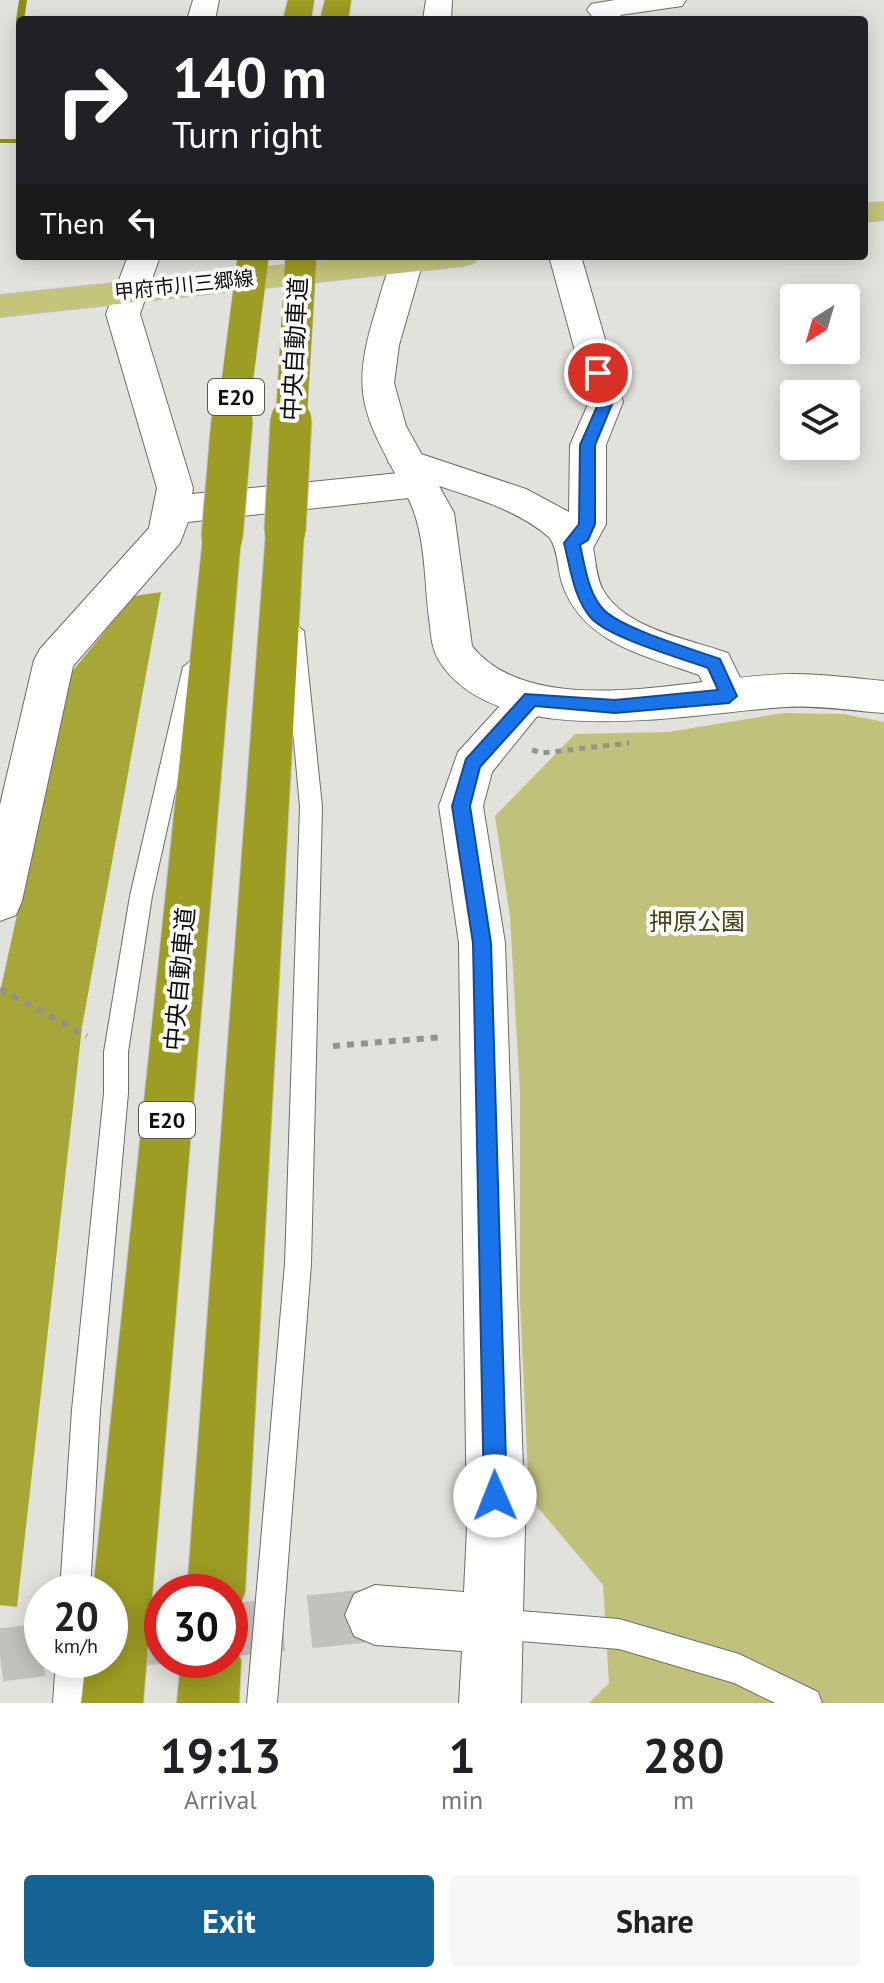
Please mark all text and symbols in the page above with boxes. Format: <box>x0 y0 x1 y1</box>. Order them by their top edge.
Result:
text: 140 m <box>172 41 327 113</box>
icon: right <box>40 48 144 152</box>
text: Turn right <box>172 111 322 158</box>
icon: left <box>121 200 165 244</box>
text: Then <box>40 203 105 242</box>
street label: 甲府市川三郷線 <box>113 265 255 305</box>
street label: 中央自動車道 <box>275 276 314 422</box>
north arrow <box>780 284 860 364</box>
map controls <box>780 284 860 460</box>
pin <box>564 339 632 407</box>
icon: arrive <box>576 351 620 395</box>
road number: E20 <box>208 379 264 415</box>
button: layers <box>780 380 860 460</box>
street label: 中央自動車道 <box>158 906 201 1052</box>
park label: 押原公園 <box>649 906 745 937</box>
road number: E20 <box>139 1102 195 1138</box>
position arrow <box>453 1454 537 1538</box>
speed limit sign: 30 <box>144 1574 248 1678</box>
text: 20 <box>53 1590 99 1642</box>
text: km/h <box>54 1633 98 1659</box>
text: 19:13 <box>160 1724 281 1786</box>
text: 1 <box>448 1724 476 1786</box>
text: 280 <box>643 1724 724 1786</box>
text: Arrival <box>184 1783 257 1816</box>
text: min <box>441 1783 483 1816</box>
text: m <box>673 1783 694 1816</box>
button: Exit <box>24 1875 434 1967</box>
button: Share <box>450 1875 860 1967</box>

